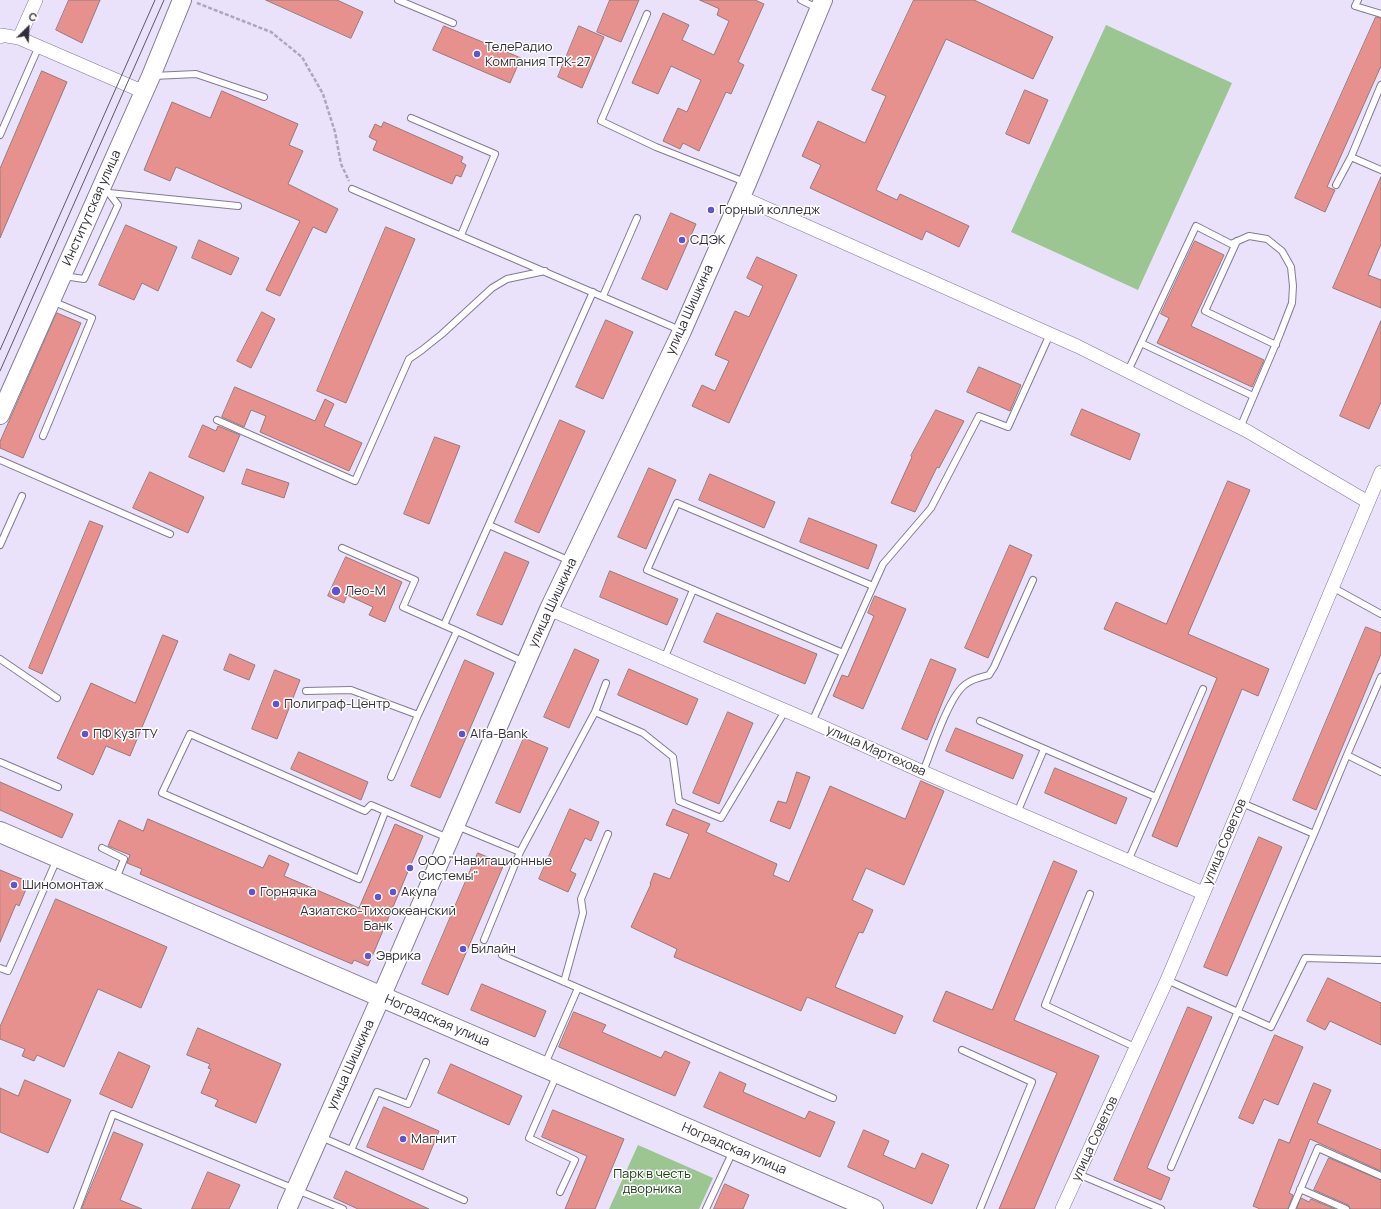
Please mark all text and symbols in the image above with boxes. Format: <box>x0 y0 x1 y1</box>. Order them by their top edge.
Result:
north arrow <box>8 8 48 48</box>
text: С <box>26 8 40 25</box>
place label: ТелеРадио Компания ТРК-27 <box>485 39 590 70</box>
marker: ТелеРадио Компания ТРК-27 <box>472 49 482 59</box>
street label: Институтская улица <box>60 148 124 268</box>
place label: Горный колледж <box>719 202 820 218</box>
marker: Горный колледж <box>706 205 716 215</box>
place label: СДЭК <box>690 232 725 248</box>
marker: СДЭК <box>677 235 687 245</box>
street label: улица Шишкина <box>663 262 717 358</box>
street label: улица Шишкина <box>525 556 581 650</box>
place label: Лео-М <box>345 583 386 599</box>
marker: Лео-М <box>330 585 342 597</box>
place label: Полиграф-Центр <box>284 696 390 712</box>
marker: Полиграф-Центр <box>271 699 281 709</box>
street label: улица Мартехова <box>824 722 928 780</box>
place label: ПФ КузГТУ <box>93 726 158 742</box>
place label: Alfa-Bank <box>470 726 528 742</box>
marker: ПФ КузГТУ <box>80 729 90 739</box>
marker: Alfa-Bank <box>457 729 467 739</box>
street label: улица Советов <box>1200 797 1250 887</box>
place label: ООО "Навигационные Системы" <box>418 853 552 884</box>
marker: ООО "Навигационные Системы" <box>405 863 415 873</box>
place label: Шиномонтаж <box>22 877 104 893</box>
marker: Шиномонтаж <box>9 880 19 890</box>
place label: Горнячка <box>260 884 317 900</box>
place label: Акула <box>401 884 437 900</box>
marker: Горнячка <box>247 887 257 897</box>
marker: Акула <box>388 887 398 897</box>
marker: Азиатско-Тихоокеанский Банк <box>373 892 383 902</box>
place label: Азиатско-Тихоокеанский Банк <box>300 903 456 934</box>
place label: Билайн <box>471 941 516 957</box>
marker: Билайн <box>458 944 468 954</box>
place label: Эврика <box>376 948 421 964</box>
marker: Эврика <box>363 951 373 961</box>
street label: Ноградская улица <box>382 992 492 1050</box>
street label: улица Шишкина <box>324 1017 378 1113</box>
street label: улица Советов <box>1069 1094 1121 1184</box>
street label: Ноградская улица <box>679 1120 789 1178</box>
place label: Магнит <box>411 1131 457 1147</box>
marker: Магнит <box>398 1134 408 1144</box>
park label: Парк в честь дворника <box>613 1166 691 1197</box>

